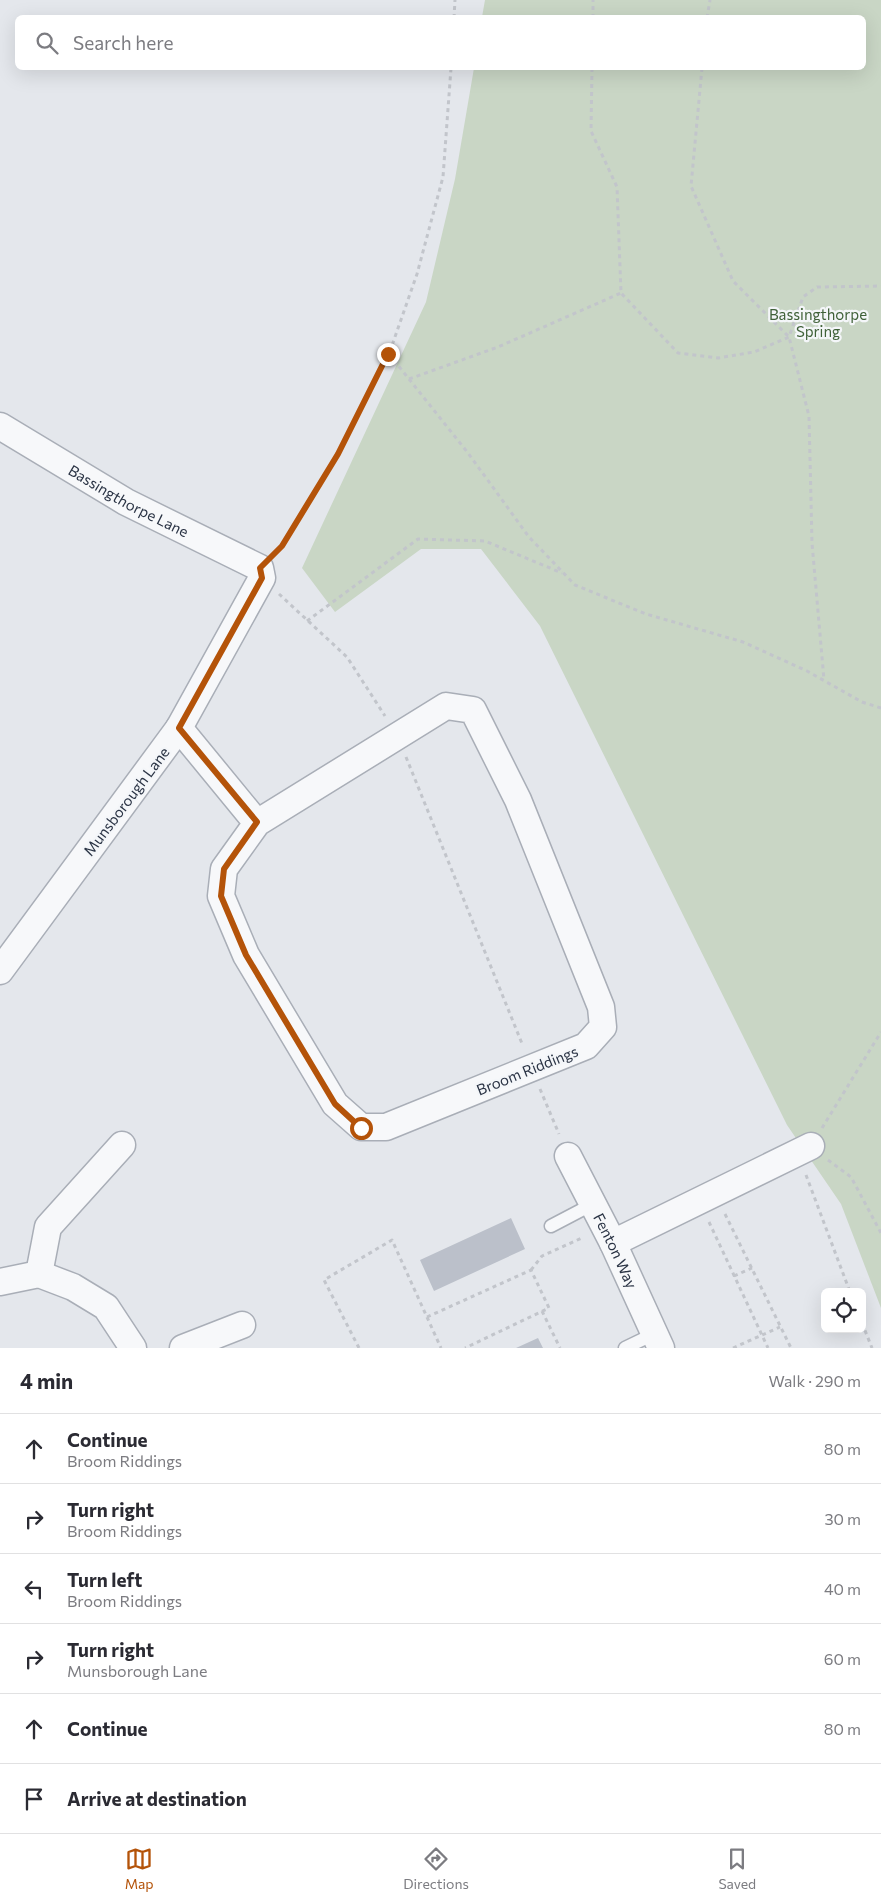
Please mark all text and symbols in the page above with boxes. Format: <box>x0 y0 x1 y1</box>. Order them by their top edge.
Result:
search box <box>15 15 866 70</box>
icon: search <box>33 29 61 57</box>
text: Search here <box>73 31 173 54</box>
park label: Bassingthorpe Spring <box>769 305 867 340</box>
route end <box>377 343 400 366</box>
street label: Bassingthorpe Lane <box>65 461 192 541</box>
street label: Munsborough Lane <box>79 743 173 859</box>
street label: Broom Riddings <box>474 1041 581 1099</box>
route start <box>350 1117 373 1140</box>
street label: Fenton Way <box>590 1210 642 1291</box>
map controls <box>821 1288 866 1333</box>
button: locate <box>821 1288 866 1333</box>
text: 4 min <box>20 1368 73 1393</box>
text: Walk · 290 m <box>769 1371 861 1390</box>
text: Continue <box>67 1428 147 1451</box>
icon: ahead <box>20 1435 48 1463</box>
text: 80 m <box>824 1439 861 1458</box>
text: Broom Riddings <box>67 1451 182 1470</box>
text: Turn right <box>67 1498 154 1521</box>
icon: right <box>20 1505 48 1533</box>
text: 30 m <box>824 1509 861 1528</box>
text: Broom Riddings <box>67 1521 182 1540</box>
text: Turn left <box>67 1568 142 1591</box>
icon: left <box>20 1575 48 1603</box>
text: 40 m <box>824 1579 861 1598</box>
text: Broom Riddings <box>67 1591 182 1610</box>
text: Turn right <box>67 1638 154 1661</box>
icon: right <box>20 1645 48 1673</box>
text: 60 m <box>824 1649 861 1668</box>
text: Munsborough Lane <box>67 1661 207 1680</box>
icon: ahead <box>20 1715 48 1743</box>
text: Continue <box>67 1717 147 1740</box>
text: 80 m <box>824 1719 861 1738</box>
icon: arrive <box>20 1785 48 1813</box>
text: Arrive at destination <box>67 1787 247 1810</box>
tab: Map <box>125 1845 154 1892</box>
tab: Directions <box>403 1845 469 1892</box>
tab: Saved <box>718 1845 756 1892</box>

